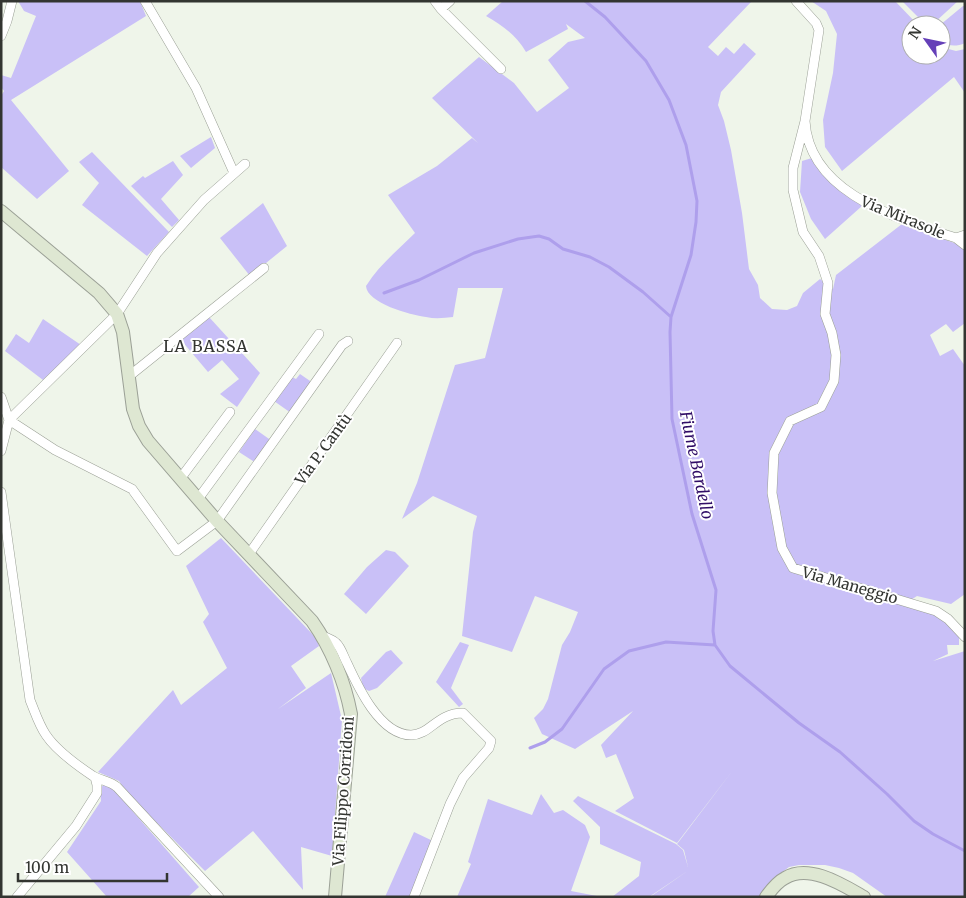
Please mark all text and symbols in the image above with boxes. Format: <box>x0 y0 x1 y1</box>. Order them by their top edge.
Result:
north arrow <box>901 15 951 65</box>
text: N <box>905 23 926 42</box>
street label: Via Mirasole <box>857 191 948 243</box>
district label: LA BASSA <box>163 336 249 356</box>
water label: Fiume Bardello <box>676 408 718 521</box>
street label: Via P. Cantù <box>290 409 355 490</box>
street label: Via Maneggio <box>799 562 900 608</box>
street label: Via Filippo Corridoni <box>328 715 358 867</box>
scale bar <box>18 850 166 882</box>
text: 100 m <box>25 858 69 877</box>

